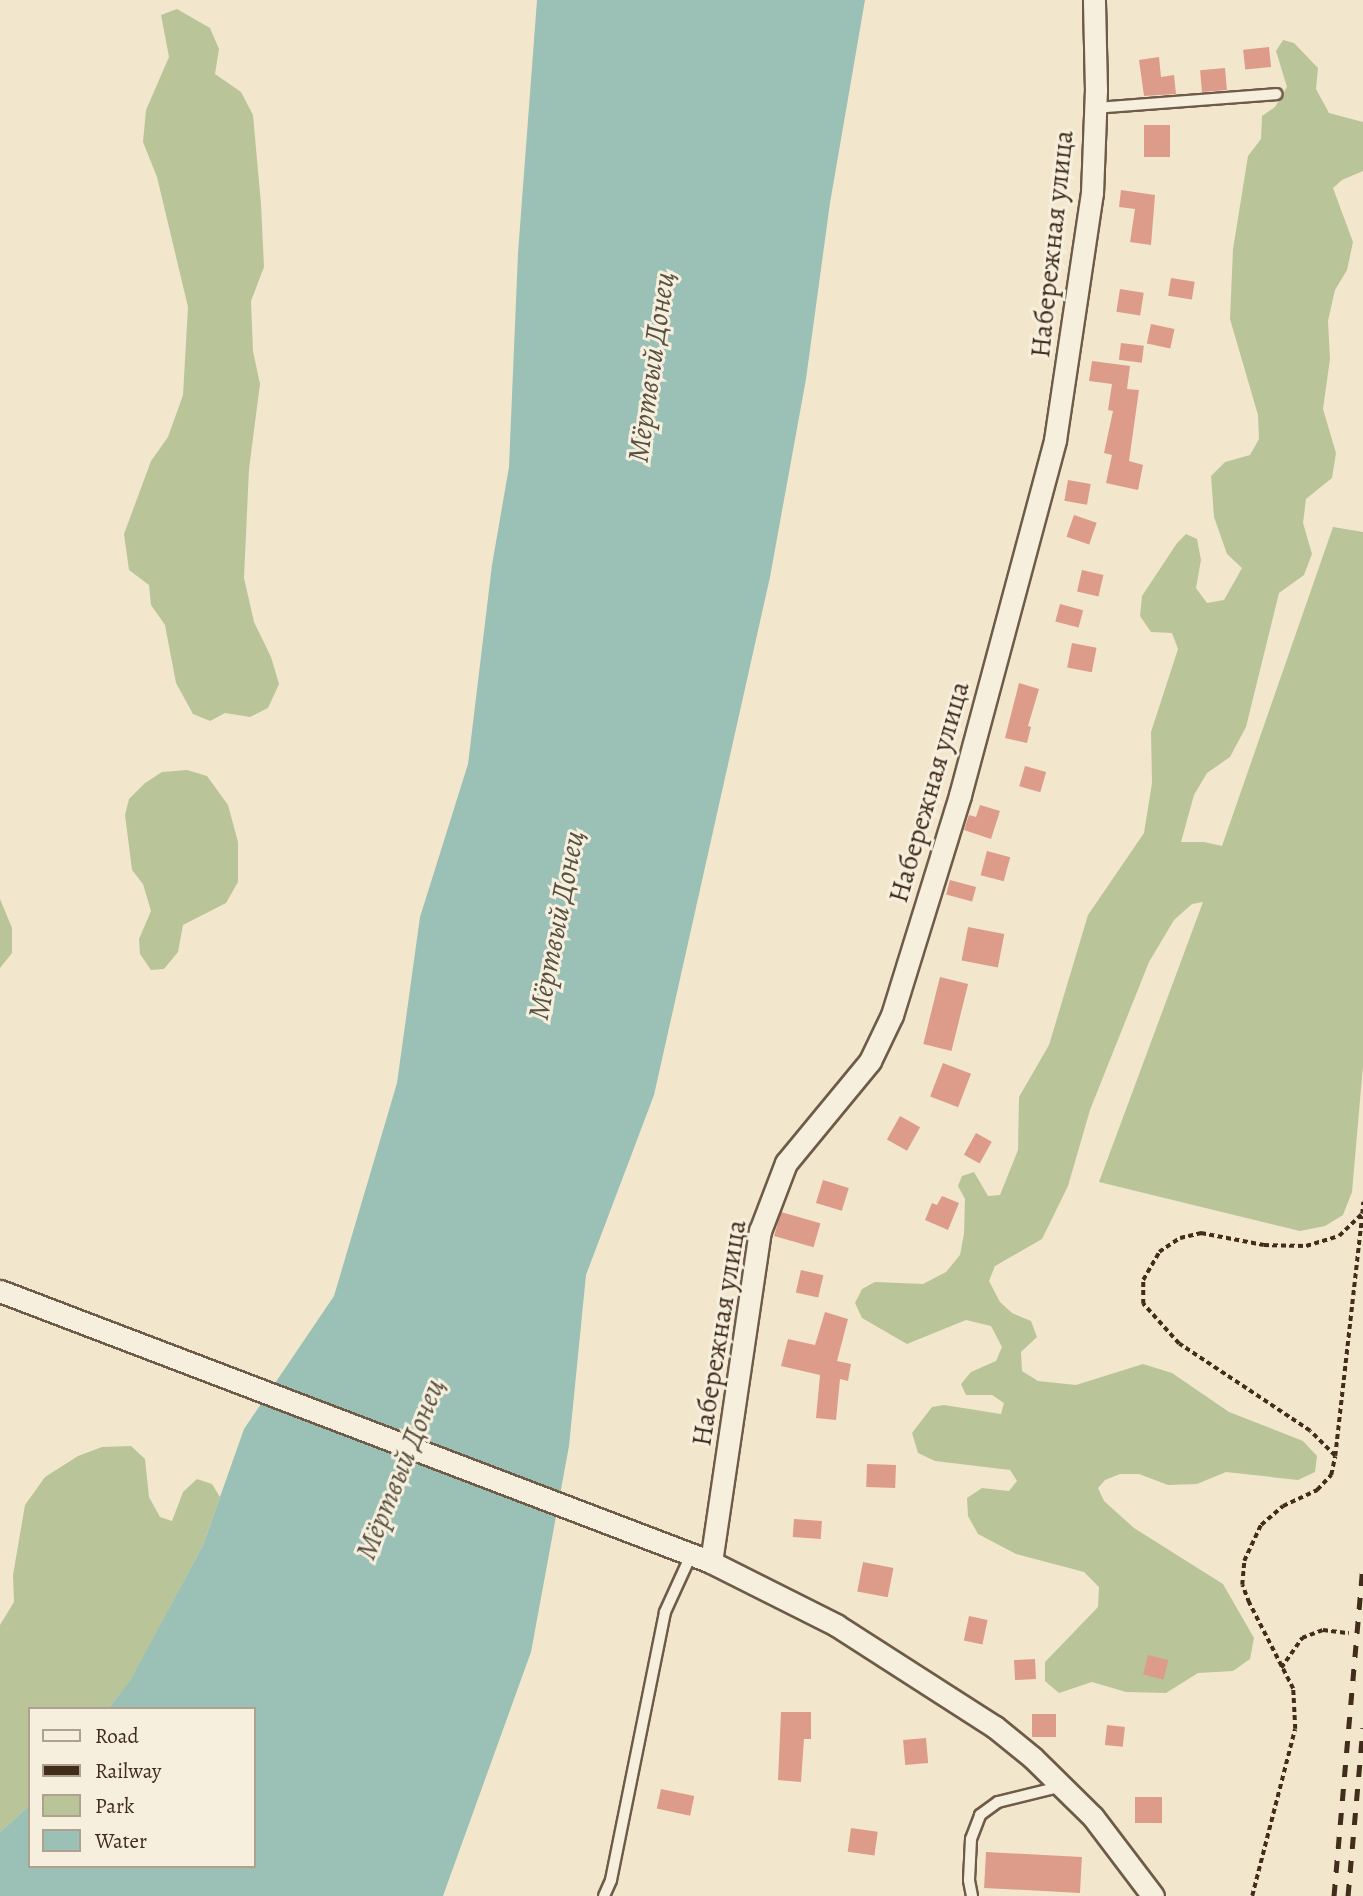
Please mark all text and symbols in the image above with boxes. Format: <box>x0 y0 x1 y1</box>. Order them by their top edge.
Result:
street label: Набережная улица <box>1023 129 1081 359</box>
water label: Мёртвый Донец <box>620 269 682 465</box>
street label: Набережная улица <box>881 677 977 907</box>
water label: Мёртвый Донец <box>520 827 592 1023</box>
street label: Набережная улица <box>685 1217 753 1449</box>
water label: Мёртвый Донец <box>347 1373 453 1565</box>
legend <box>28 1707 256 1868</box>
text: Road <box>95 1722 139 1750</box>
text: Railway <box>95 1757 161 1785</box>
text: Park <box>95 1792 134 1820</box>
text: Water <box>95 1827 147 1855</box>

